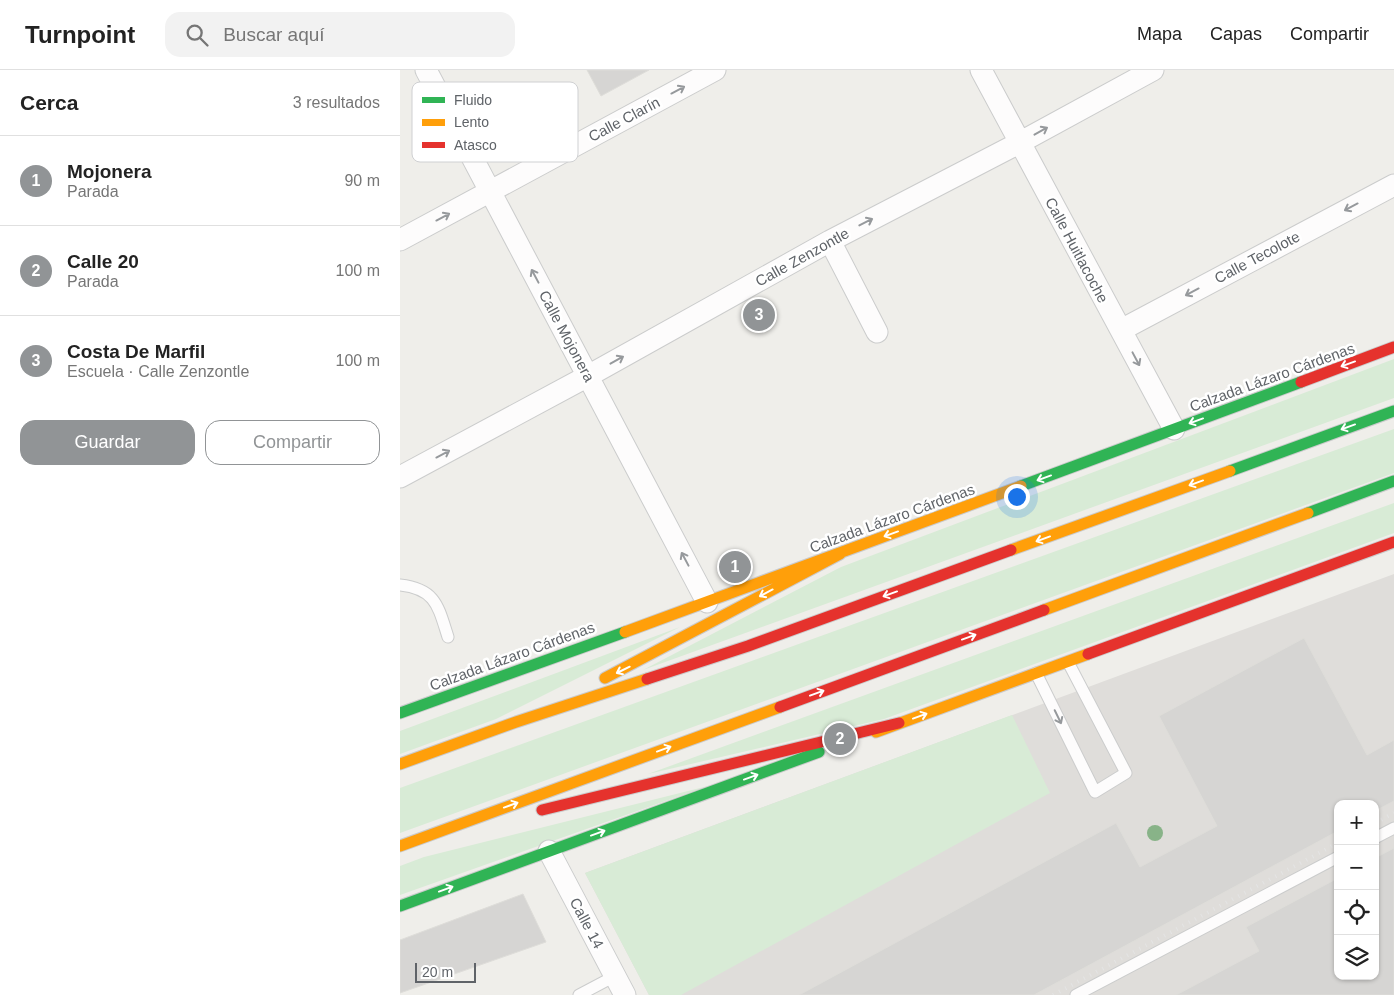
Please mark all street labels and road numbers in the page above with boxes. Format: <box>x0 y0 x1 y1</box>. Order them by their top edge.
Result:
street label: Calle Clarín <box>585 93 663 145</box>
street label: Calle Huitlacoche <box>1042 194 1112 306</box>
street label: Calle Zenzontle <box>752 224 852 290</box>
street label: Calle Tecolote <box>1212 227 1302 287</box>
street label: Calle Mojonera <box>536 287 598 385</box>
street label: Calzada Lázaro Cárdenas <box>1187 339 1357 415</box>
street label: Calzada Lázaro Cárdenas <box>807 480 977 556</box>
street label: Calzada Lázaro Cárdenas <box>427 618 597 694</box>
street label: Calle 14 <box>567 895 607 951</box>

